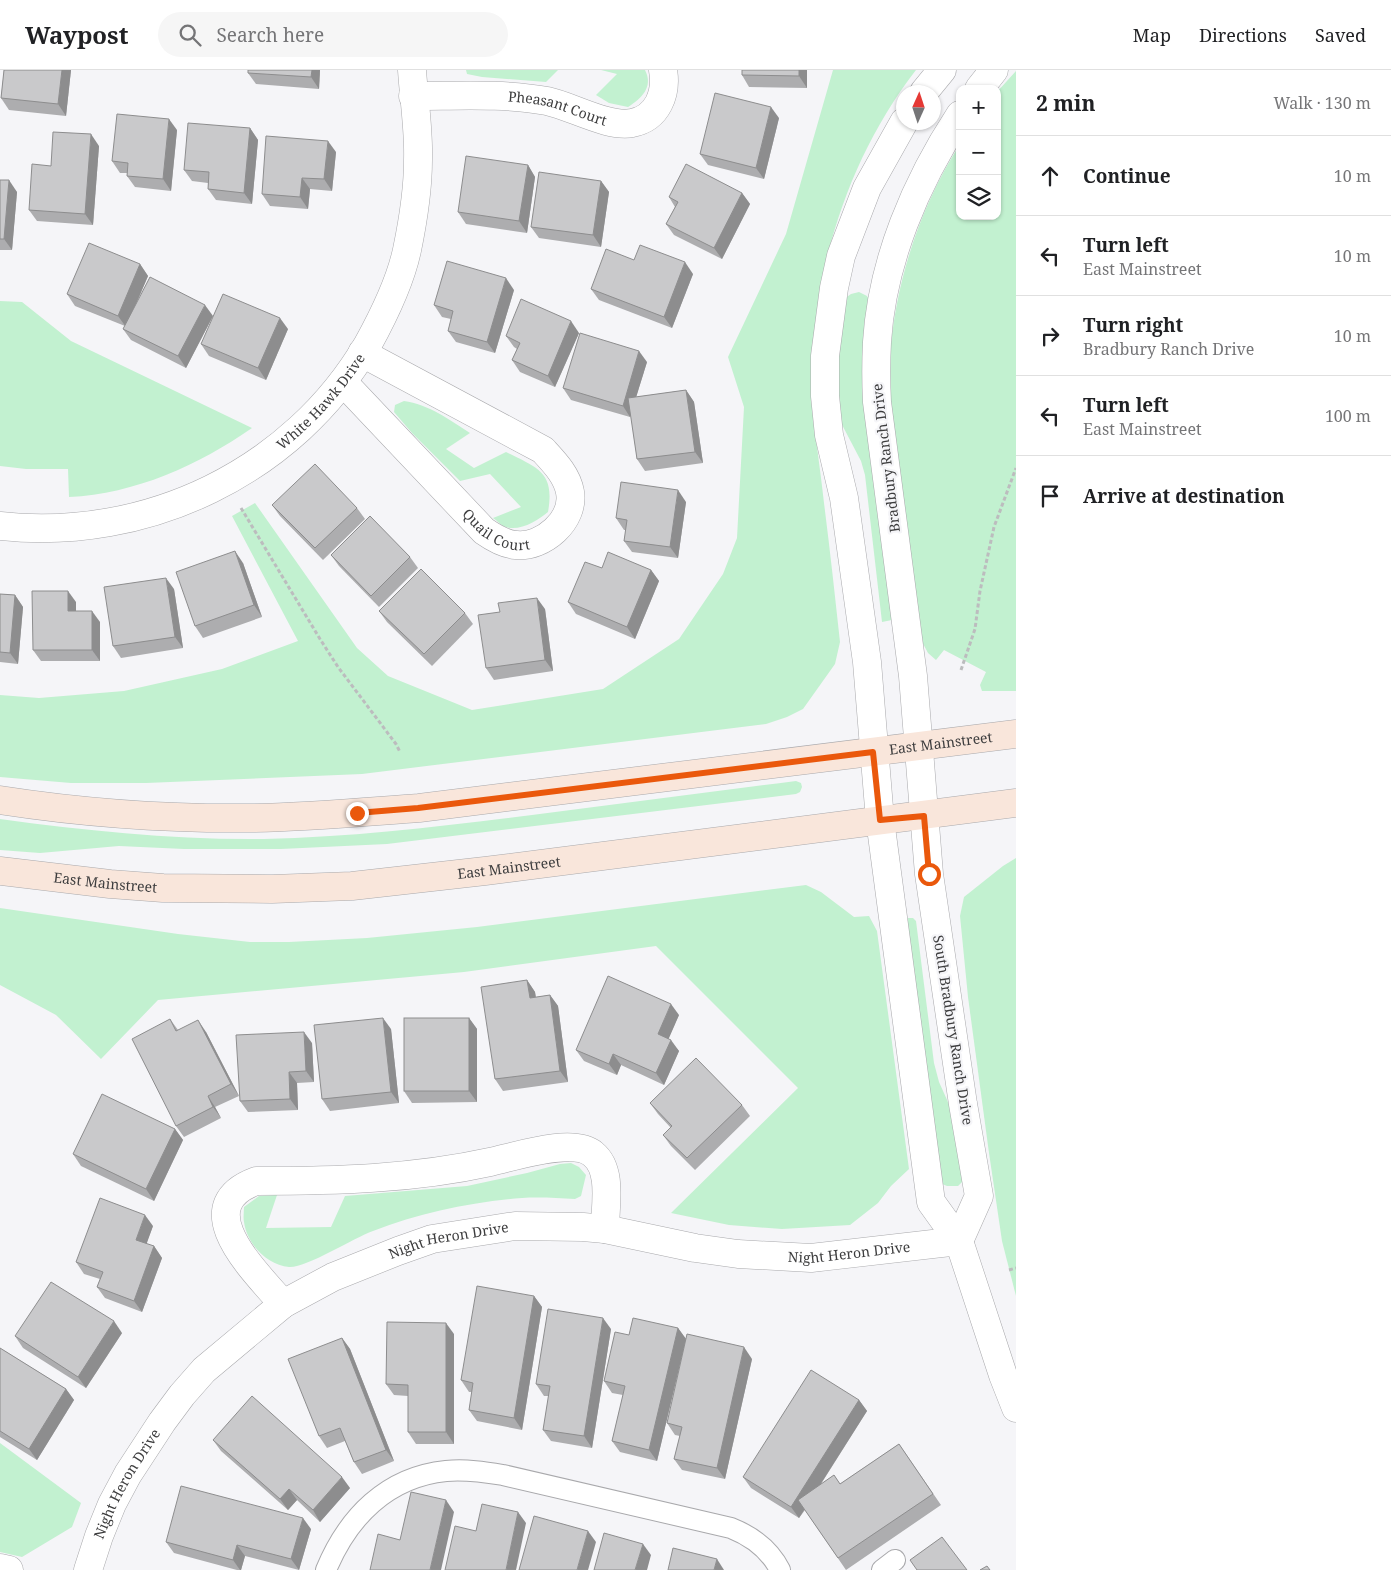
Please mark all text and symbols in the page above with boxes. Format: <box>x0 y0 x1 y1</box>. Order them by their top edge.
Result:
search box <box>158 12 508 57</box>
text: Waypost <box>25 18 128 51</box>
icon: search <box>176 21 204 49</box>
text: Search here <box>216 22 324 48</box>
text: Map <box>1133 23 1171 47</box>
text: Directions <box>1199 23 1287 47</box>
text: Saved <box>1315 23 1366 47</box>
north arrow <box>896 85 941 130</box>
map controls <box>956 85 1001 220</box>
button: + <box>956 85 1001 130</box>
street label: Pheasant Court <box>507 86 609 130</box>
text: 2 min <box>1036 89 1095 117</box>
text: Walk · 130 m <box>1274 92 1371 114</box>
button: − <box>956 130 1001 175</box>
icon: ahead <box>1036 162 1064 190</box>
text: Continue <box>1083 163 1171 189</box>
text: 10 m <box>1334 165 1371 187</box>
button: layers <box>956 175 1001 220</box>
text: Turn left <box>1083 232 1169 258</box>
icon: left <box>1036 242 1064 270</box>
text: 10 m <box>1334 245 1371 267</box>
text: East Mainstreet <box>1083 258 1202 280</box>
text: Turn right <box>1083 312 1183 338</box>
icon: right <box>1036 322 1064 350</box>
text: 10 m <box>1334 325 1371 347</box>
text: Bradbury Ranch Drive <box>1083 338 1254 360</box>
street label: White Hawk Drive <box>272 350 369 454</box>
street label: Bradbury Ranch Drive <box>867 382 904 534</box>
text: Turn left <box>1083 392 1169 418</box>
icon: left <box>1036 402 1064 430</box>
text: 100 m <box>1325 405 1371 427</box>
text: East Mainstreet <box>1083 418 1202 440</box>
icon: arrive <box>1036 482 1064 510</box>
text: Arrive at destination <box>1083 483 1285 509</box>
street label: Quail Court <box>459 504 532 554</box>
street label: East Mainstreet <box>888 727 993 759</box>
route end <box>346 802 369 825</box>
street label: East Mainstreet <box>456 851 562 883</box>
route start <box>918 863 941 886</box>
street label: East Mainstreet <box>53 867 158 897</box>
street label: South Bradbury Ranch Drive <box>929 934 978 1126</box>
street label: Night Heron Drive <box>385 1217 510 1263</box>
street label: Night Heron Drive <box>787 1237 911 1267</box>
street label: Night Heron Drive <box>89 1425 164 1541</box>

